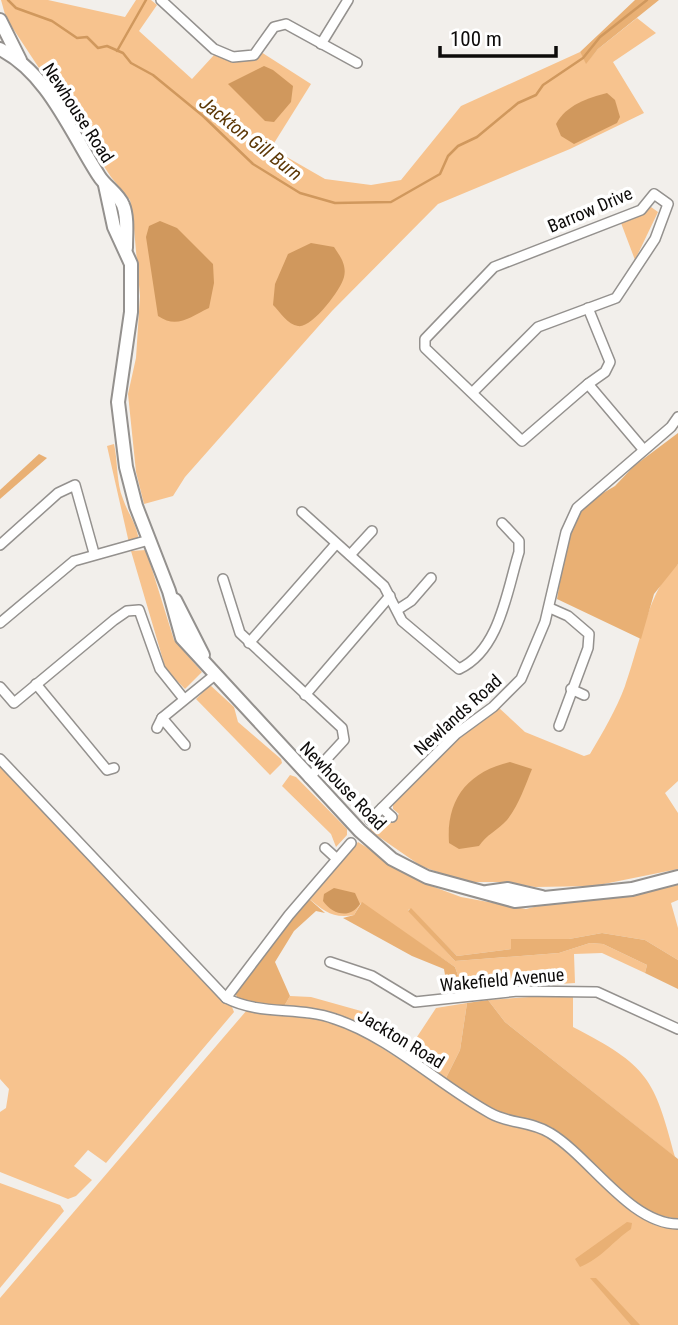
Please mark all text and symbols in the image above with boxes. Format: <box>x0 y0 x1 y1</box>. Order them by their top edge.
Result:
scale bar <box>440 14 556 58</box>
text: 100 m <box>450 27 502 51</box>
street label: Newhouse Road <box>38 59 118 167</box>
water label: Jackton Gill Burn <box>195 91 307 186</box>
street label: Barrow Drive <box>544 182 635 237</box>
street label: Newlands Road <box>410 670 506 759</box>
street label: Newhouse Road <box>296 737 391 834</box>
street label: Wakefield Avenue <box>439 964 565 995</box>
street label: Jackton Road <box>354 1005 448 1073</box>

